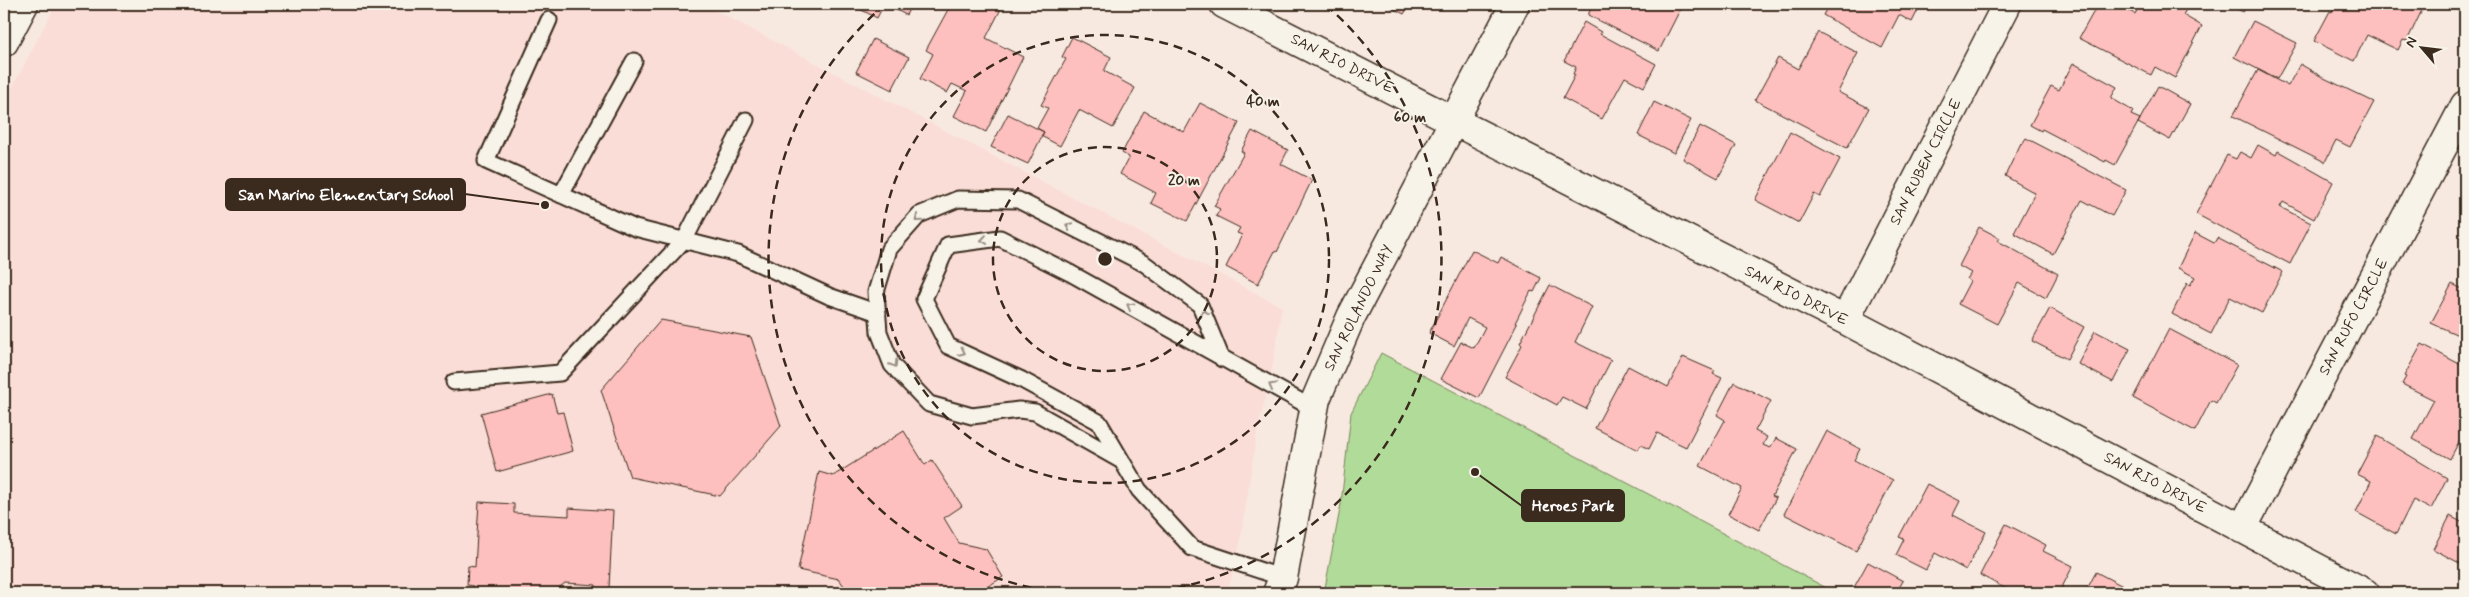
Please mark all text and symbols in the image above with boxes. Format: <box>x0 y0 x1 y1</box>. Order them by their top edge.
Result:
north arrow <box>2396 22 2446 72</box>
street label: SAN RIO DRIVE <box>1287 29 1397 99</box>
text: N <box>2401 34 2422 51</box>
text: 40 m <box>1246 92 1280 112</box>
street label: SAN RUBEN CIRCLE <box>1885 95 1967 229</box>
text: 60 m <box>1394 108 1426 128</box>
text: 20 m <box>1168 171 1200 191</box>
callout: San Marino Elementary School <box>226 179 465 210</box>
text: San Marino Elementary School <box>238 185 454 206</box>
one-way arrow <box>914 213 923 222</box>
one-way arrow <box>1066 222 1075 232</box>
one-way arrow <box>980 234 988 245</box>
street label: SAN ROLANDO WAY <box>1320 242 1398 374</box>
centre of rings <box>1096 250 1114 268</box>
street label: SAN RUFO CIRCLE <box>2315 255 2393 379</box>
street label: SAN RIO DRIVE <box>1741 261 1851 331</box>
one-way arrow <box>1126 303 1135 313</box>
one-way arrow <box>1199 310 1209 318</box>
one-way arrow <box>957 345 966 356</box>
one-way arrow <box>887 359 897 368</box>
one-way arrow <box>1268 382 1277 392</box>
street label: SAN RIO DRIVE <box>2100 448 2210 519</box>
callout: Heroes Park <box>1522 490 1624 521</box>
text: Heroes Park <box>1532 496 1614 517</box>

